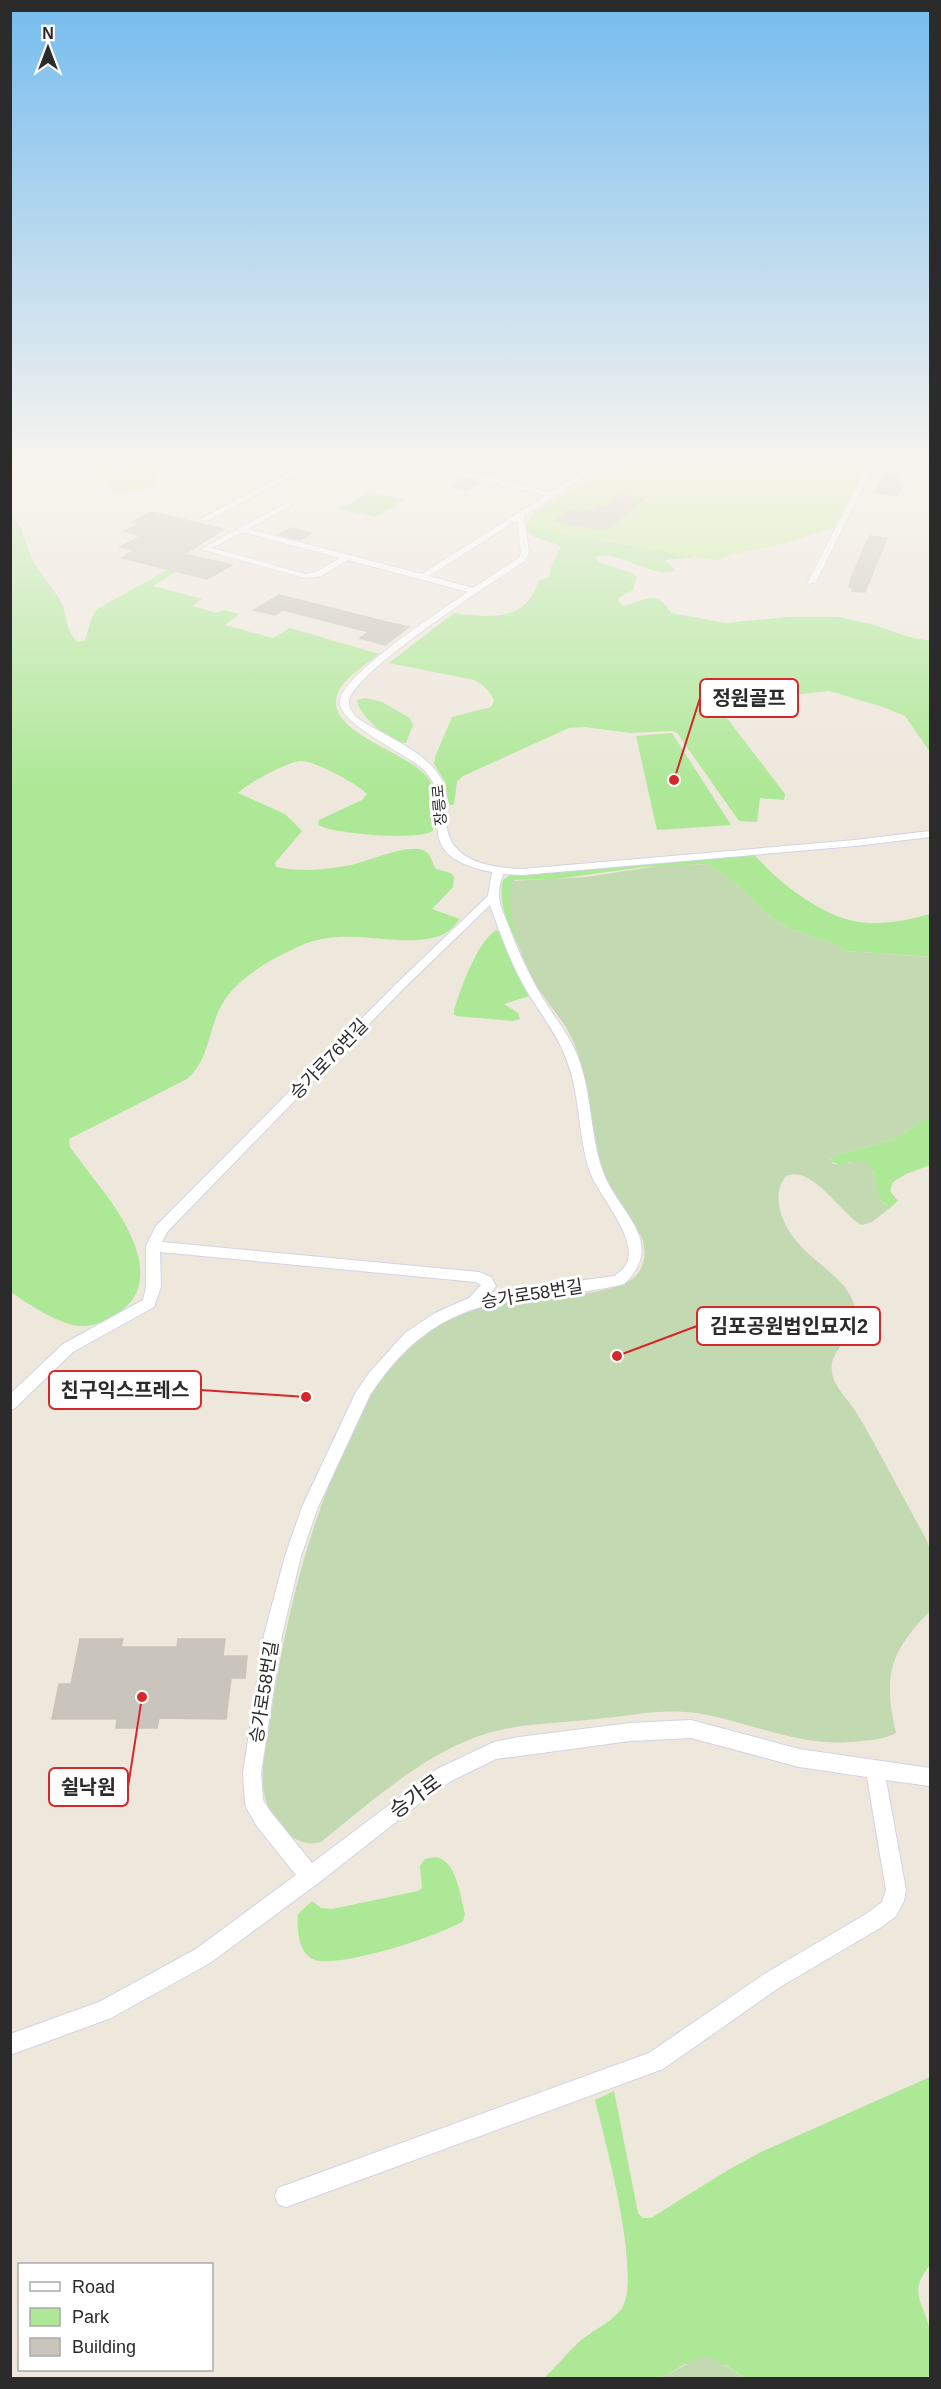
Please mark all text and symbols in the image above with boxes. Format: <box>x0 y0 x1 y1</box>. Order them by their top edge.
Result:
north arrow <box>18 18 78 78</box>
text: N <box>42 25 54 42</box>
callout: 정원골프 <box>700 679 798 717</box>
text: 정원골프 <box>712 687 786 709</box>
street label: 장릉로 <box>429 784 449 826</box>
street label: 승가로76번길 <box>286 1015 372 1103</box>
street label: 승가로58번길 <box>480 1276 584 1312</box>
callout: 김포공원법인묘지2 <box>697 1307 880 1345</box>
text: 김포공원법인묘지2 <box>710 1315 868 1337</box>
callout: 친구익스프레스 <box>49 1371 201 1409</box>
text: 친구익스프레스 <box>61 1379 189 1401</box>
street label: 승가로58번길 <box>246 1640 282 1744</box>
callout: 쉴낙원 <box>49 1768 128 1806</box>
street label: 승가로 <box>385 1770 445 1822</box>
text: 쉴낙원 <box>60 1776 116 1798</box>
legend <box>18 2263 213 2371</box>
text: Road <box>72 2277 115 2297</box>
text: Park <box>72 2307 110 2327</box>
text: Building <box>72 2337 136 2357</box>

